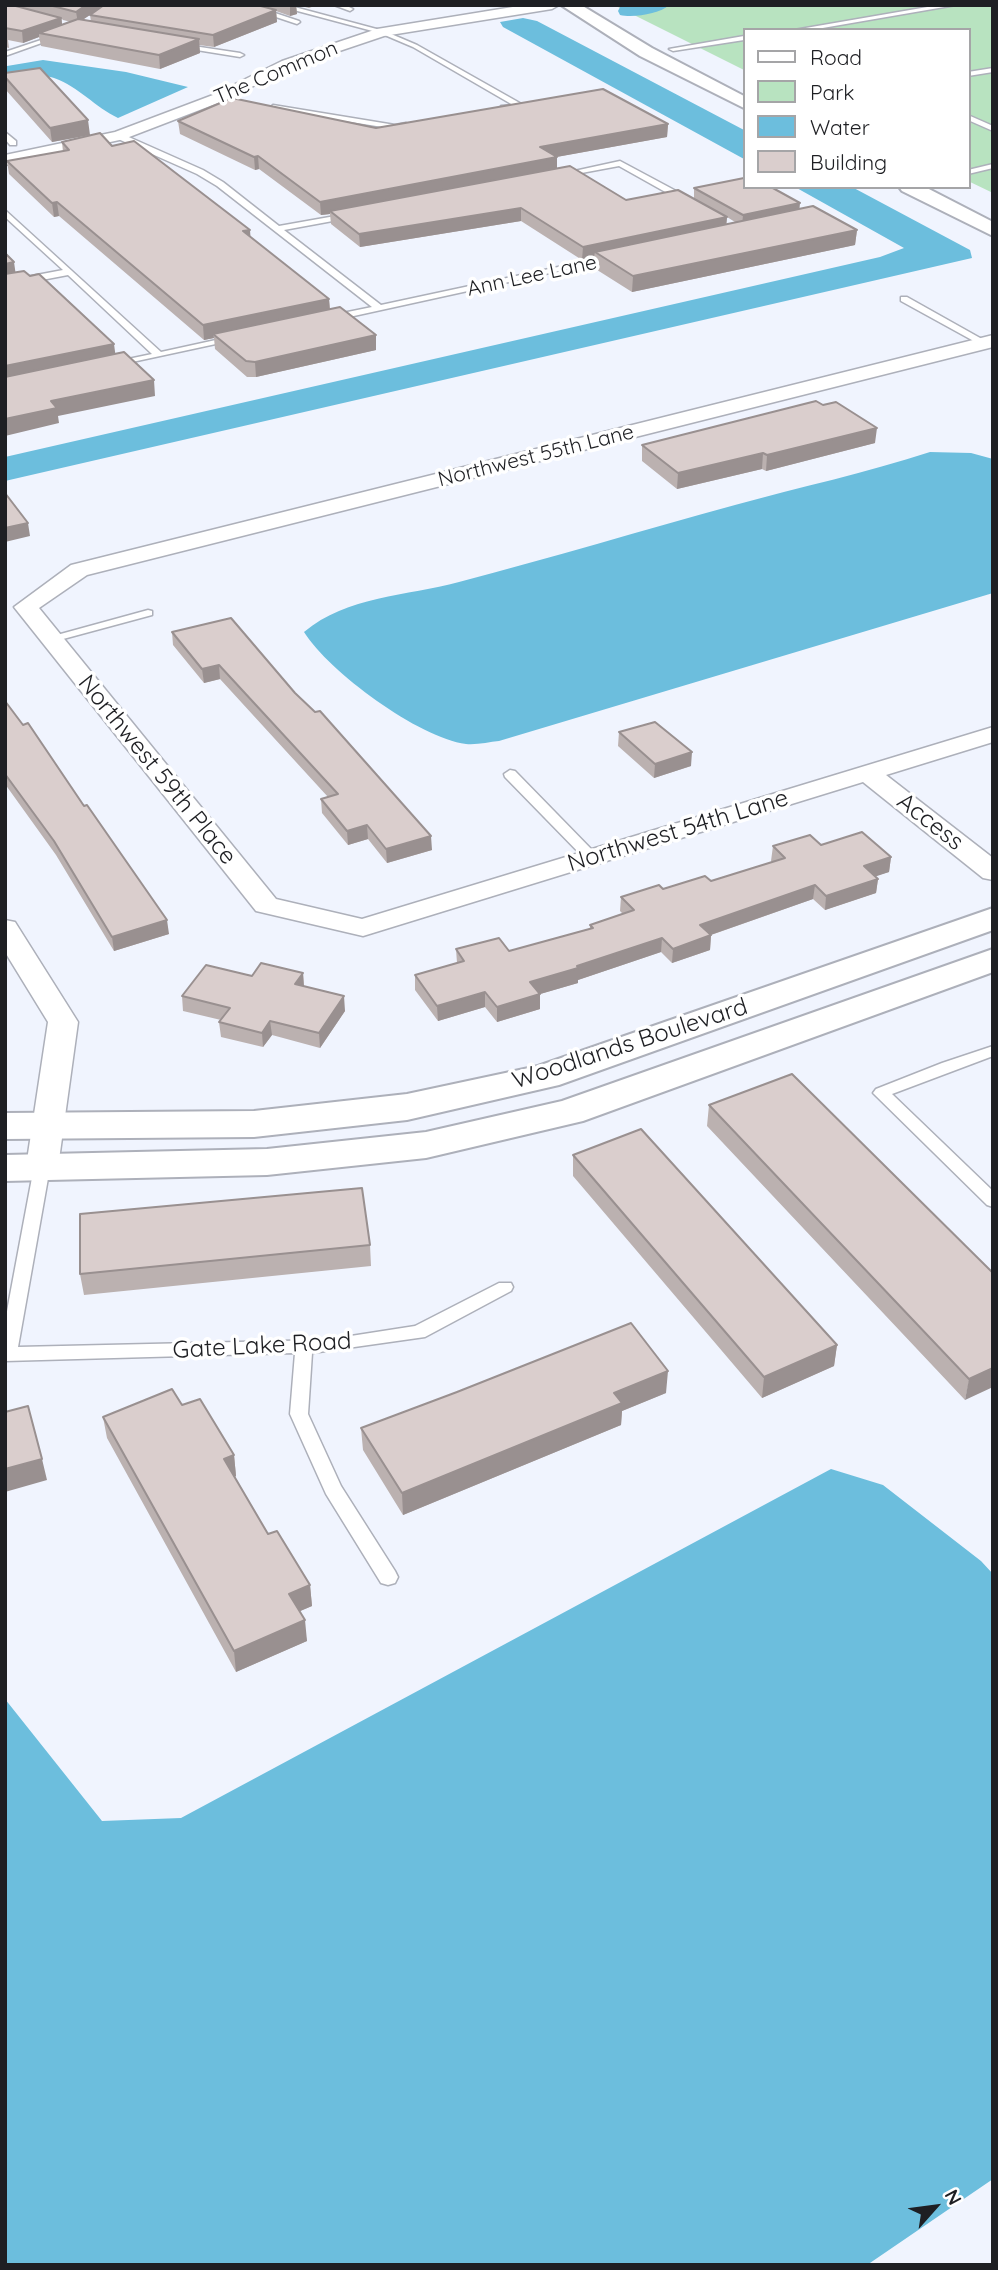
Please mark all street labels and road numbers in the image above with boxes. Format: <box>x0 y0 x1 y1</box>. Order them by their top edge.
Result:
street label: The Common <box>210 36 342 110</box>
street label: Ann Lee Lane <box>465 250 599 302</box>
street label: Northwest 55th Lane <box>435 419 637 493</box>
street label: Northwest 59th Place <box>72 669 242 871</box>
street label: Northwest 54th Lane <box>564 784 792 878</box>
street label: Access <box>891 787 969 857</box>
street label: Woodlands Boulevard <box>509 992 751 1096</box>
street label: Gate Lake Road <box>172 1327 352 1365</box>

